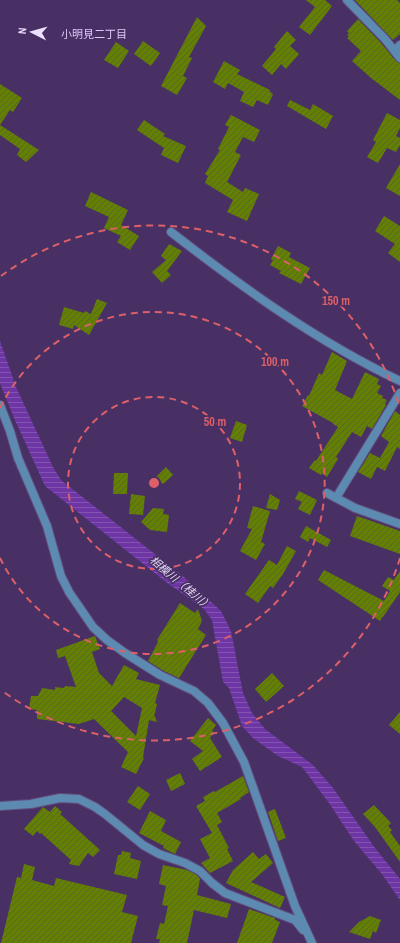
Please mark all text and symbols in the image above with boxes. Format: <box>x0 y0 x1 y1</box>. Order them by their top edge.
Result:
north arrow <box>12 12 52 52</box>
text: N <box>15 27 29 35</box>
district label: 小明見二丁目 <box>61 27 127 41</box>
text: 150 m <box>322 293 350 309</box>
text: 100 m <box>261 354 289 370</box>
text: 50 m <box>204 414 226 430</box>
centre of rings <box>147 476 161 490</box>
water label: 相模川（桂川） <box>147 553 215 613</box>

